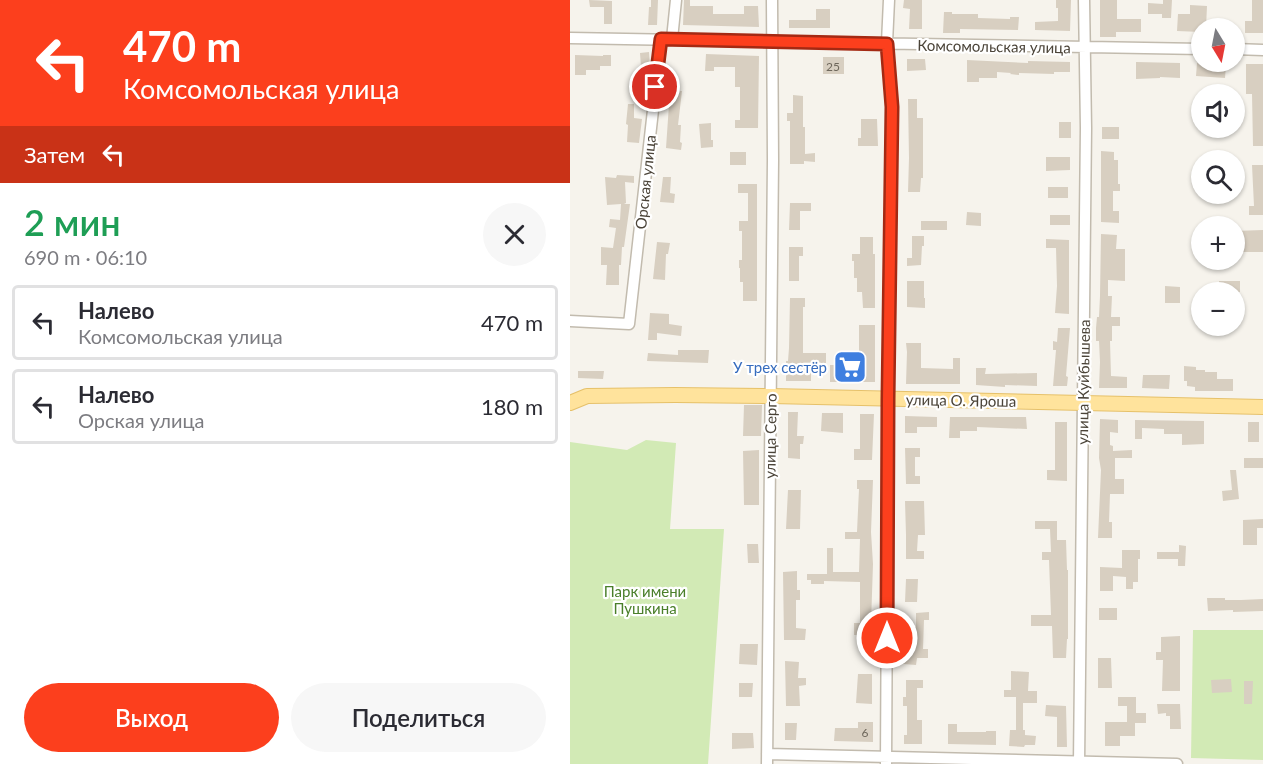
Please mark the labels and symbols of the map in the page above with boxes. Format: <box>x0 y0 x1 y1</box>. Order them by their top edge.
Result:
north arrow <box>1191 18 1245 72</box>
street label: Комсомольская улица <box>917 36 1071 56</box>
house number: 25 <box>826 59 840 74</box>
pin <box>629 61 680 112</box>
street label: Орская улица <box>631 134 659 230</box>
street label: улица Куйбышева <box>1073 319 1093 445</box>
supermarket icon: У трех сестёр <box>832 349 868 385</box>
place label: У трех сестёр <box>733 358 827 376</box>
street label: улица О. Яроша <box>906 390 1016 410</box>
street label: улица Серго <box>760 393 780 479</box>
park label: Парк имени Пушкина <box>604 582 686 617</box>
position arrow <box>855 606 919 670</box>
house number: 6 <box>862 725 869 740</box>

